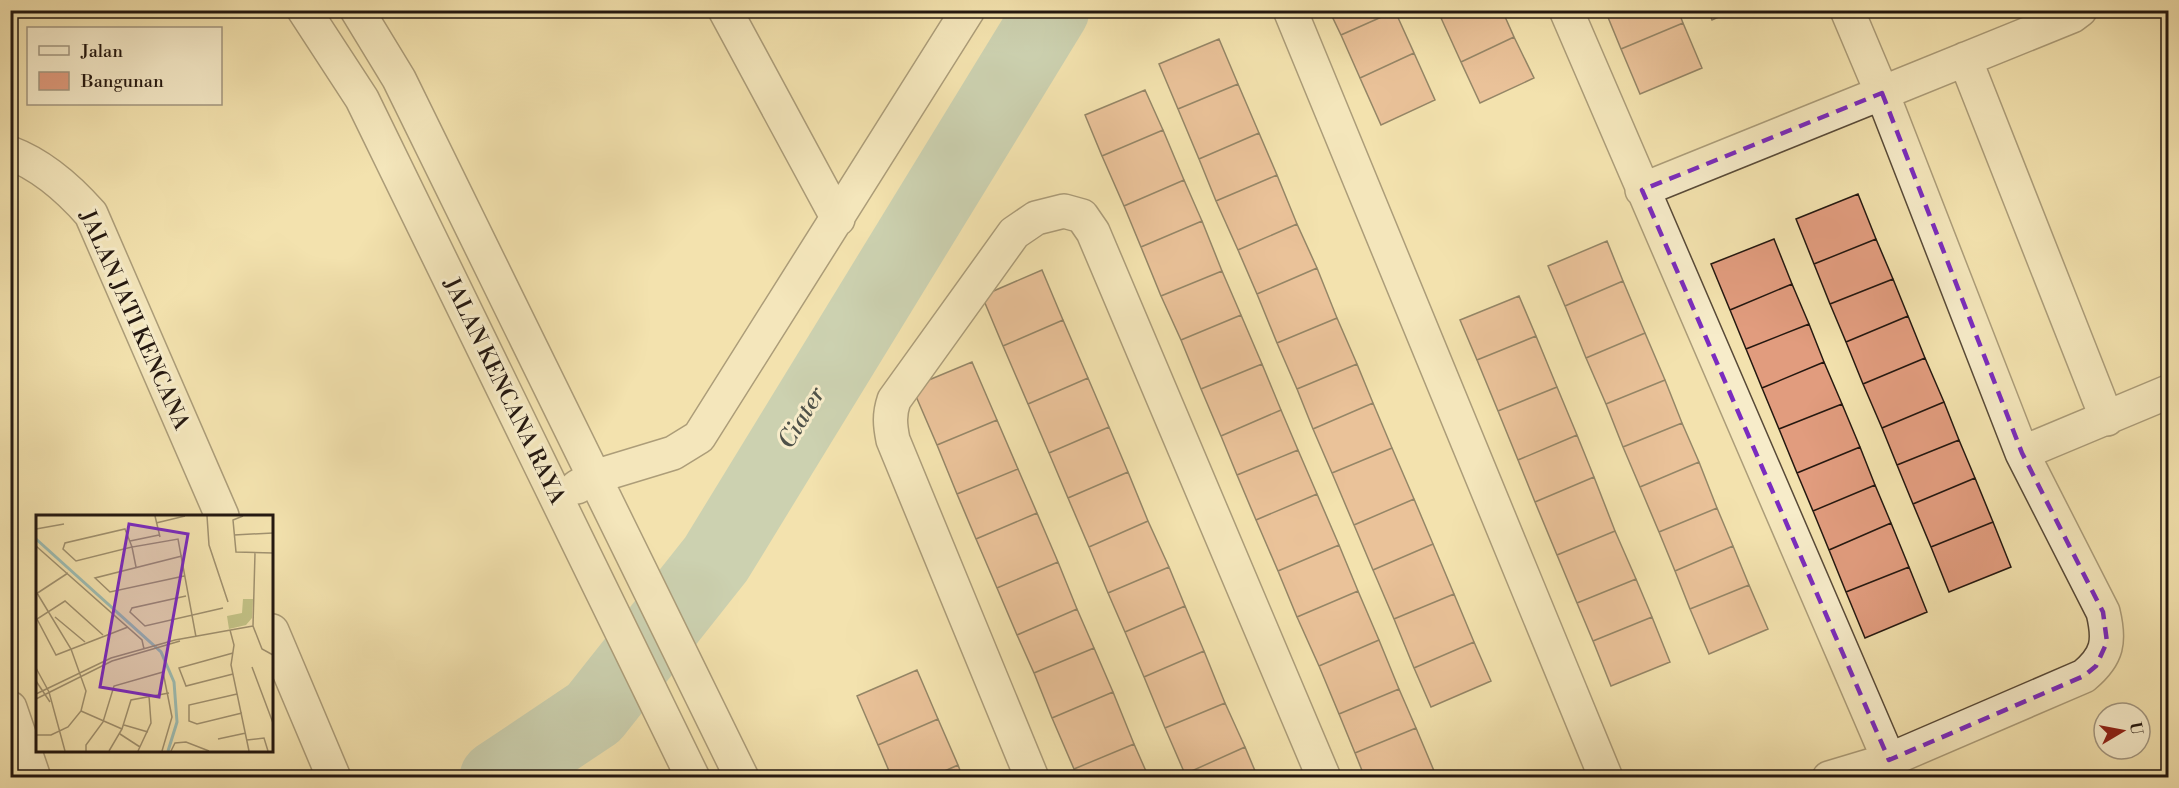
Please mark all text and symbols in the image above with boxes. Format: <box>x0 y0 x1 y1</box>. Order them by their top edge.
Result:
legend <box>27 27 222 105</box>
text: Jalan <box>80 40 123 63</box>
text: Bangunan <box>80 70 164 93</box>
street label: JALAN JATI KENCANA <box>73 205 195 435</box>
street label: JALAN KENCANA RAYA <box>437 273 571 509</box>
water label: Ciater <box>772 381 832 454</box>
inset map <box>36 515 273 752</box>
north arrow <box>2092 701 2152 761</box>
text: U <box>2125 721 2147 737</box>

